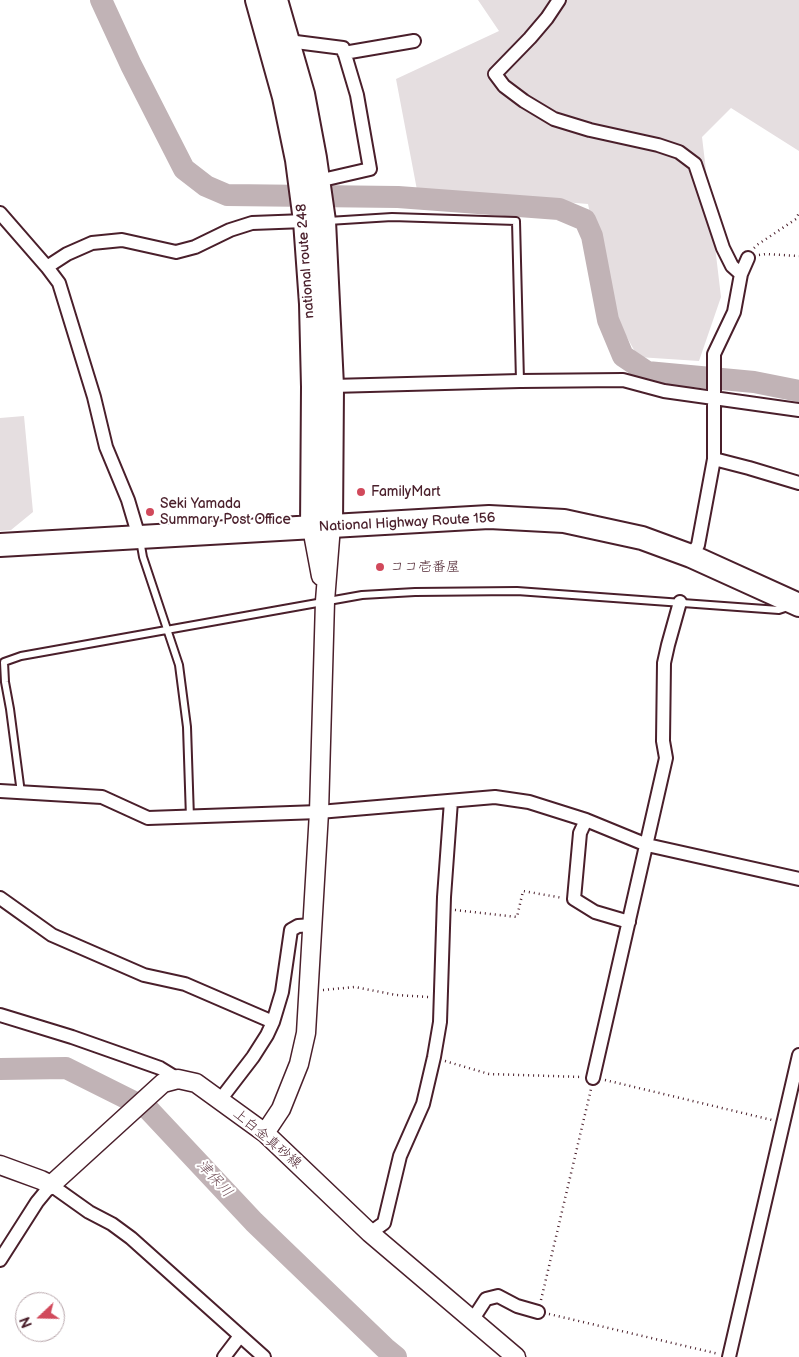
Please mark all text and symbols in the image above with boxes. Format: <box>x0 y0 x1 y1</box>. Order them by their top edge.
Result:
street label: national route 248 <box>294 203 318 319</box>
place label: FamilyMart <box>371 484 441 500</box>
marker: FamilyMart <box>355 486 367 498</box>
place label: Seki Yamada Summary Post Office <box>160 496 291 528</box>
marker: Seki Yamada Summary Post Office <box>144 506 156 518</box>
street label: National Highway Route 156 <box>318 510 496 536</box>
place label: ココ壱番屋 <box>390 559 460 575</box>
marker: ココ壱番屋 <box>374 561 386 573</box>
street label: 上白金真砂線 <box>229 1106 305 1172</box>
water label: 津保川 <box>192 1156 236 1202</box>
north arrow <box>15 1292 65 1342</box>
text: N <box>17 1314 36 1330</box>

